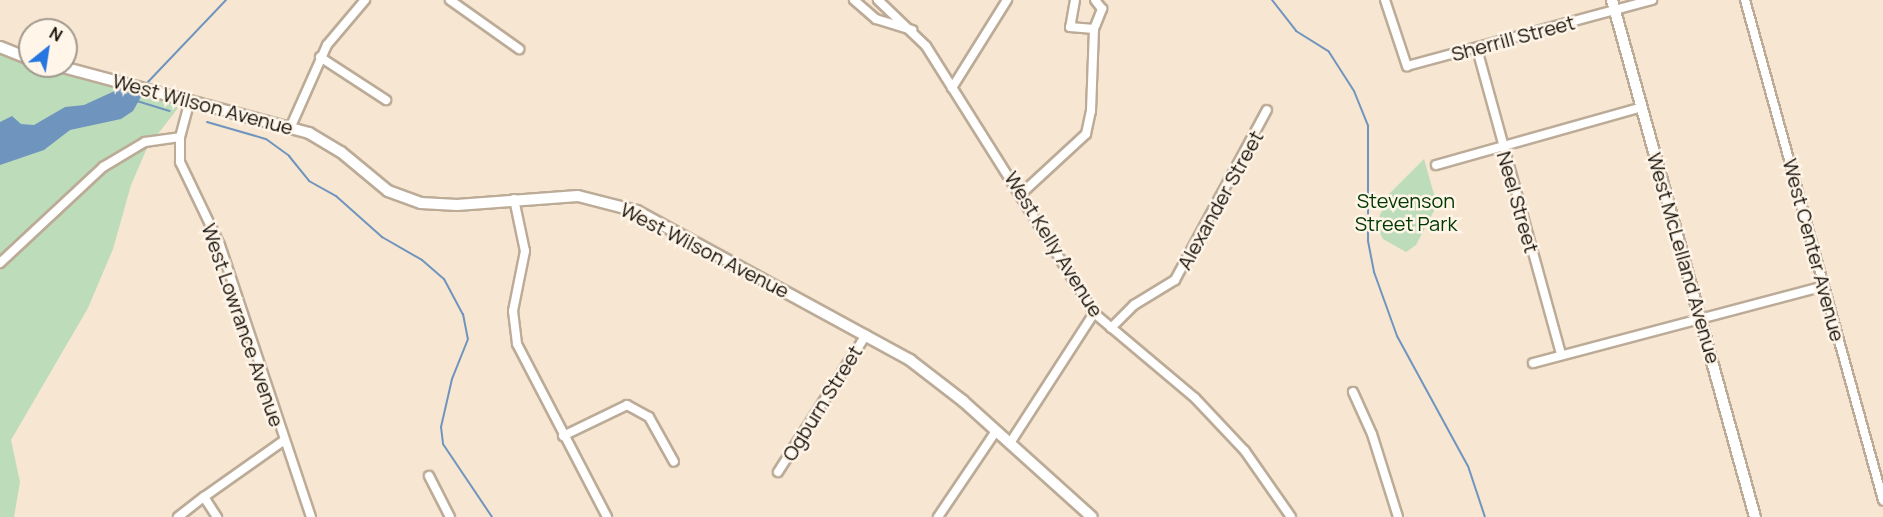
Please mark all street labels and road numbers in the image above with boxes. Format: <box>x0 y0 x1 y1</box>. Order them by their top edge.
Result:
street label: Sherrill Street <box>1449 10 1577 66</box>
street label: West Wilson Avenue <box>110 68 296 140</box>
street label: Alexander Street <box>1172 126 1268 274</box>
street label: Neel Street <box>1492 148 1544 256</box>
street label: West McLelland Avenue <box>1642 150 1726 366</box>
street label: West Center Avenue <box>1778 156 1850 344</box>
street label: West Kelly Avenue <box>1000 167 1108 321</box>
street label: West Wilson Avenue <box>617 197 793 303</box>
street label: West Lowrance Avenue <box>197 220 289 430</box>
street label: Ogburn Street <box>777 341 867 465</box>

